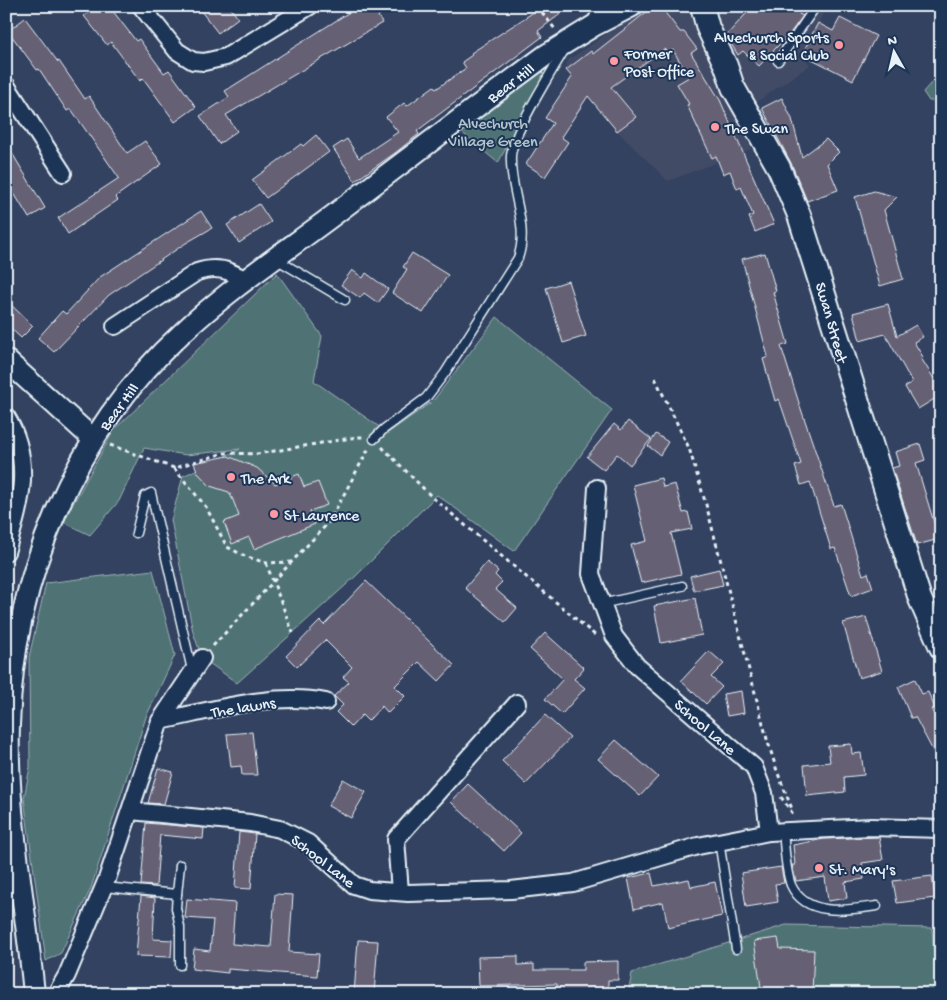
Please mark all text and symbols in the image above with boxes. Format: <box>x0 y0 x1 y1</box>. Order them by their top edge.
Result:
north arrow <box>870 28 920 78</box>
place label: Alvechurch Sports & Social Club <box>714 30 830 67</box>
text: N <box>887 33 898 51</box>
marker: Alvechurch Sports & Social Club <box>833 39 845 51</box>
place label: Former Post Office <box>623 46 695 83</box>
marker: Former Post Office <box>608 55 620 67</box>
street label: Bear Hill <box>484 61 540 109</box>
park label: Alvechurch Village Green <box>447 116 538 153</box>
marker: The Swan <box>709 121 721 133</box>
place label: The Swan <box>724 121 789 140</box>
street label: Swan Street <box>809 281 851 367</box>
street label: Bear Hill <box>96 381 145 436</box>
marker: The Ark <box>225 471 237 483</box>
place label: The Ark <box>240 471 292 490</box>
marker: St Laurence <box>268 508 280 520</box>
place label: St Laurence <box>284 508 360 527</box>
street label: The lawns <box>209 695 278 724</box>
street label: School Lane <box>669 697 739 761</box>
street label: School Lane <box>286 832 358 894</box>
marker: St. Mary's <box>813 862 825 874</box>
place label: St. Mary's <box>829 862 896 881</box>

